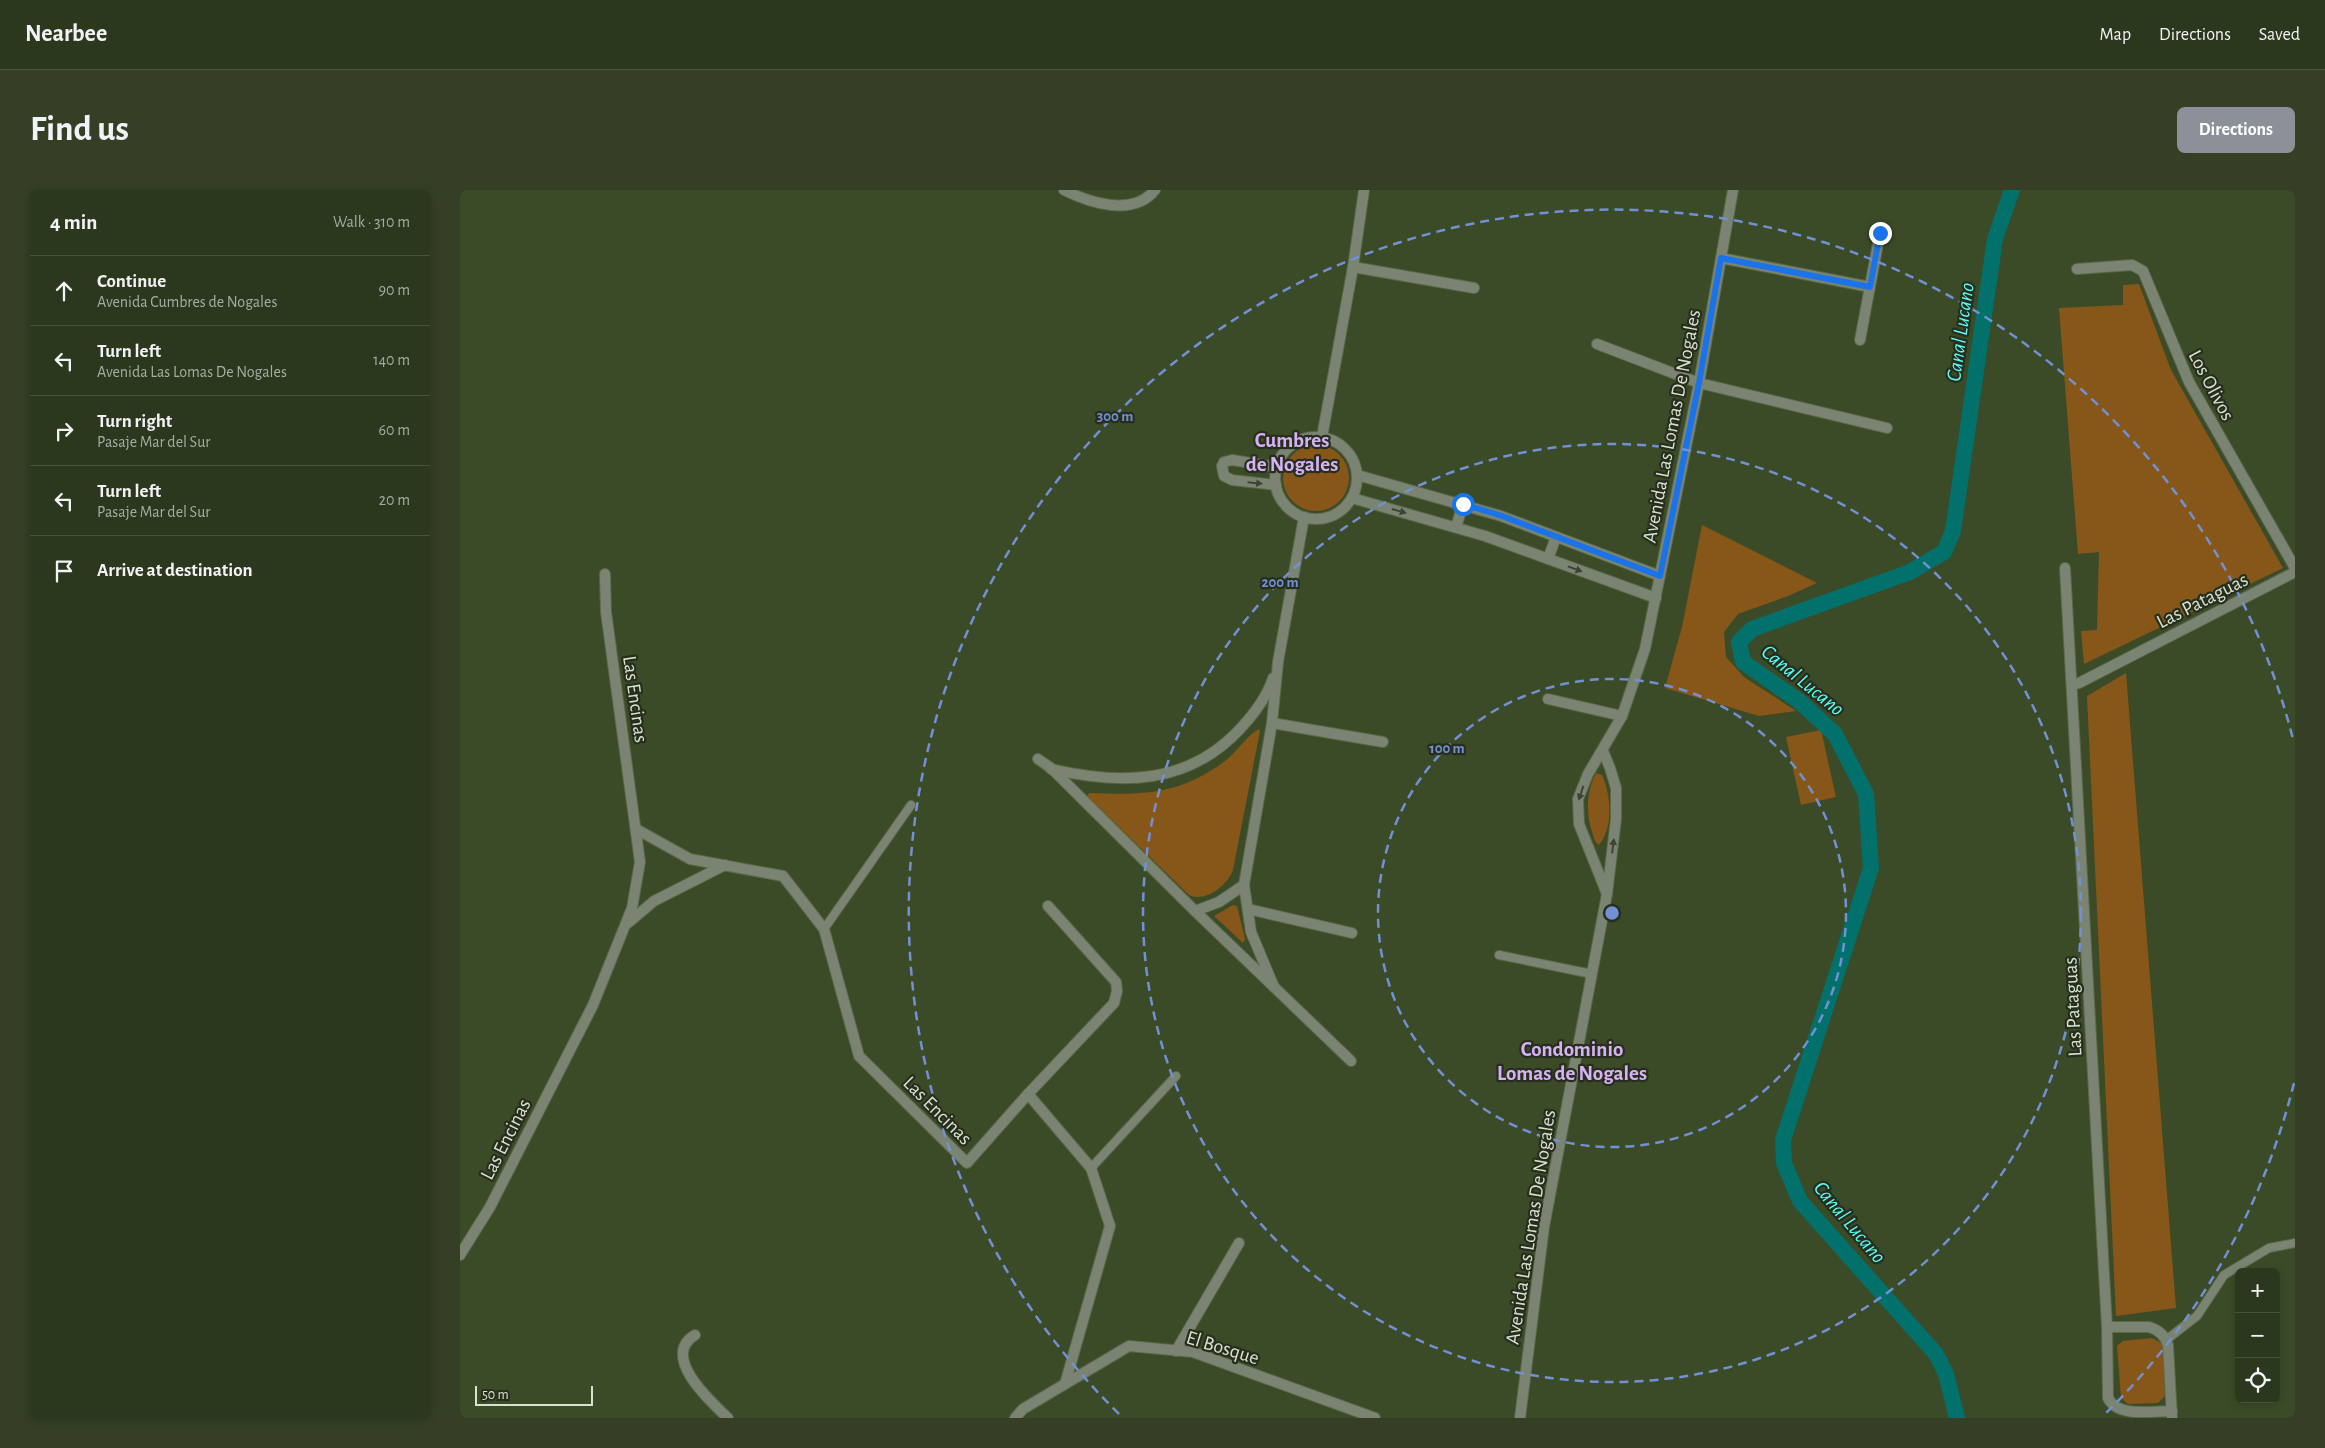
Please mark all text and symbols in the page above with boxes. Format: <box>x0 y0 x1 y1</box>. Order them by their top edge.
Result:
text: Nearbee <box>25 22 107 46</box>
text: Map <box>2100 26 2131 44</box>
text: Directions <box>2159 26 2231 44</box>
text: Saved <box>2259 26 2300 44</box>
button: Directions <box>2177 107 2295 153</box>
text: Find us <box>30 112 129 147</box>
text: 4 min <box>50 212 97 233</box>
text: Walk · 310 m <box>333 214 410 230</box>
route end <box>1869 222 1892 245</box>
text: Continue <box>97 272 166 291</box>
icon: ahead <box>50 277 78 305</box>
water label: Canal Lucano <box>1943 281 1978 383</box>
text: 90 m <box>379 282 410 298</box>
text: Avenida Cumbres de Nogales <box>97 294 277 310</box>
street label: Avenida Las Lomas De Nogales <box>1640 308 1704 545</box>
text: Turn left <box>97 342 161 361</box>
icon: left <box>50 347 78 375</box>
street label: Los Olivos <box>2184 347 2238 424</box>
text: 140 m <box>373 352 410 368</box>
text: Avenida Las Lomas De Nogales <box>97 364 287 380</box>
text: 300 m <box>1097 409 1133 424</box>
text: Turn right <box>97 412 172 431</box>
icon: right <box>50 417 78 445</box>
text: 60 m <box>379 422 410 438</box>
district label: Cumbres de Nogales <box>1246 430 1338 475</box>
text: Pasaje Mar del Sur <box>97 434 210 450</box>
one-way arrow <box>1247 479 1263 487</box>
text: Turn left <box>97 482 161 501</box>
icon: left <box>50 487 78 515</box>
text: 20 m <box>379 492 410 508</box>
route start <box>1452 493 1475 516</box>
text: Pasaje Mar del Sur <box>97 504 210 520</box>
one-way arrow <box>1392 507 1407 515</box>
icon: arrive <box>50 557 78 585</box>
text: Arrive at destination <box>97 561 253 580</box>
one-way arrow <box>1567 566 1582 573</box>
street label: Las Pataguas <box>2154 569 2251 632</box>
text: 200 m <box>1261 575 1299 590</box>
water label: Canal Lucano <box>1757 641 1848 720</box>
street label: Las Encinas <box>619 654 651 744</box>
text: 100 m <box>1429 741 1465 756</box>
one-way arrow <box>1576 786 1584 801</box>
one-way arrow <box>1609 838 1617 854</box>
centre of rings <box>1603 904 1621 922</box>
street label: Las Pataguas <box>2060 957 2086 1057</box>
district label: Condominio Lomas de Nogales <box>1497 1039 1647 1084</box>
street label: Las Encinas <box>899 1073 975 1149</box>
street label: Las Encinas <box>477 1096 535 1183</box>
street label: Avenida Las Lomas De Nogales <box>1503 1108 1559 1346</box>
water label: Canal Lucano <box>1810 1177 1890 1267</box>
map controls <box>2235 1268 2280 1403</box>
button: + <box>2235 1268 2280 1313</box>
button: − <box>2235 1313 2280 1358</box>
street label: El Bosque <box>1184 1327 1262 1369</box>
button: locate <box>2235 1358 2280 1403</box>
scale bar <box>475 1383 592 1406</box>
text: 50 m <box>482 1388 509 1402</box>

